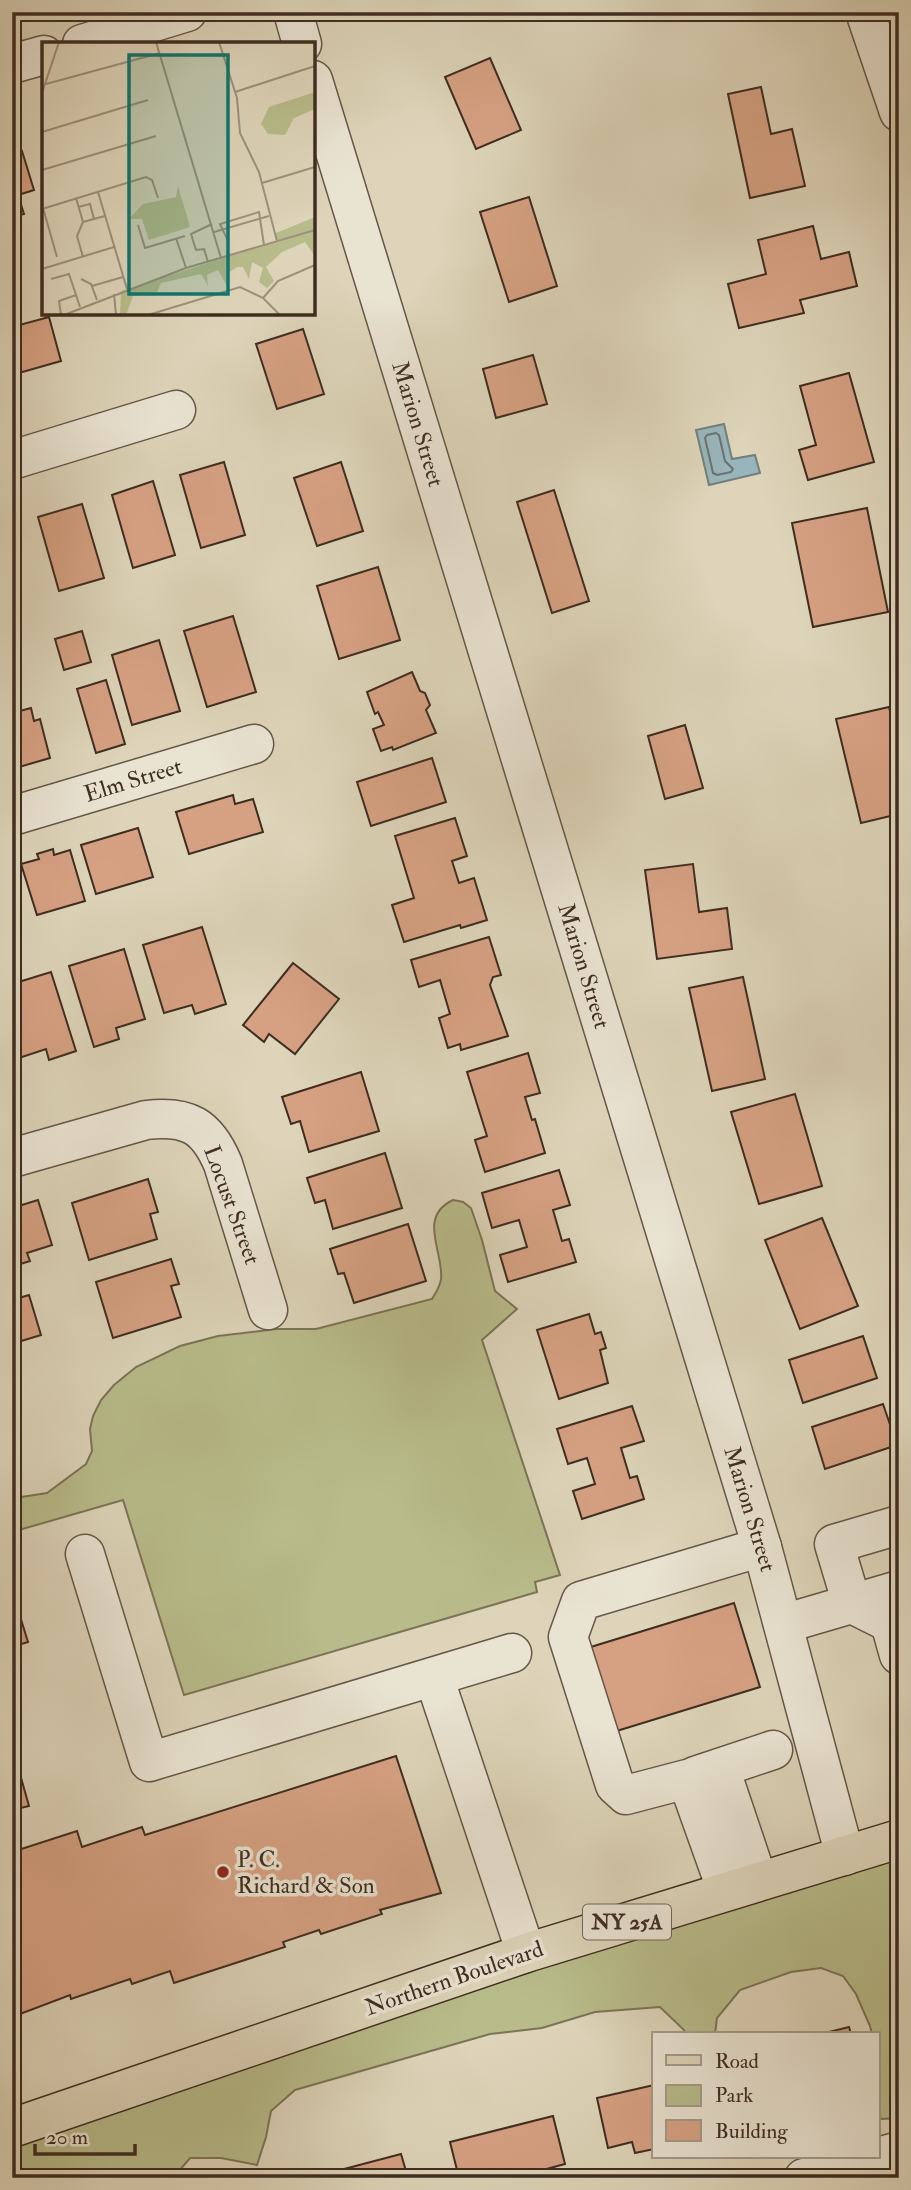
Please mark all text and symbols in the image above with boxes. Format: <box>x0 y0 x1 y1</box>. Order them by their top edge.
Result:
inset map <box>42 42 315 315</box>
street label: Marion Street <box>385 358 451 490</box>
street label: Elm Street <box>81 751 185 809</box>
street label: Marion Street <box>551 900 617 1032</box>
street label: Locust Street <box>197 1141 267 1269</box>
street label: Marion Street <box>717 1443 783 1575</box>
place label: P. C. Richard & Son <box>237 1845 375 1900</box>
marker: P. C. Richard & Son <box>215 1864 231 1880</box>
road number: NY 25A <box>583 1904 671 1940</box>
street label: Northern Boulevard <box>361 1934 547 2022</box>
legend <box>652 2032 880 2158</box>
text: Road <box>715 2048 760 2075</box>
text: Park <box>715 2082 753 2109</box>
scale bar <box>35 2113 135 2157</box>
text: Building <box>715 2118 788 2145</box>
text: 20 m <box>46 2124 88 2151</box>

